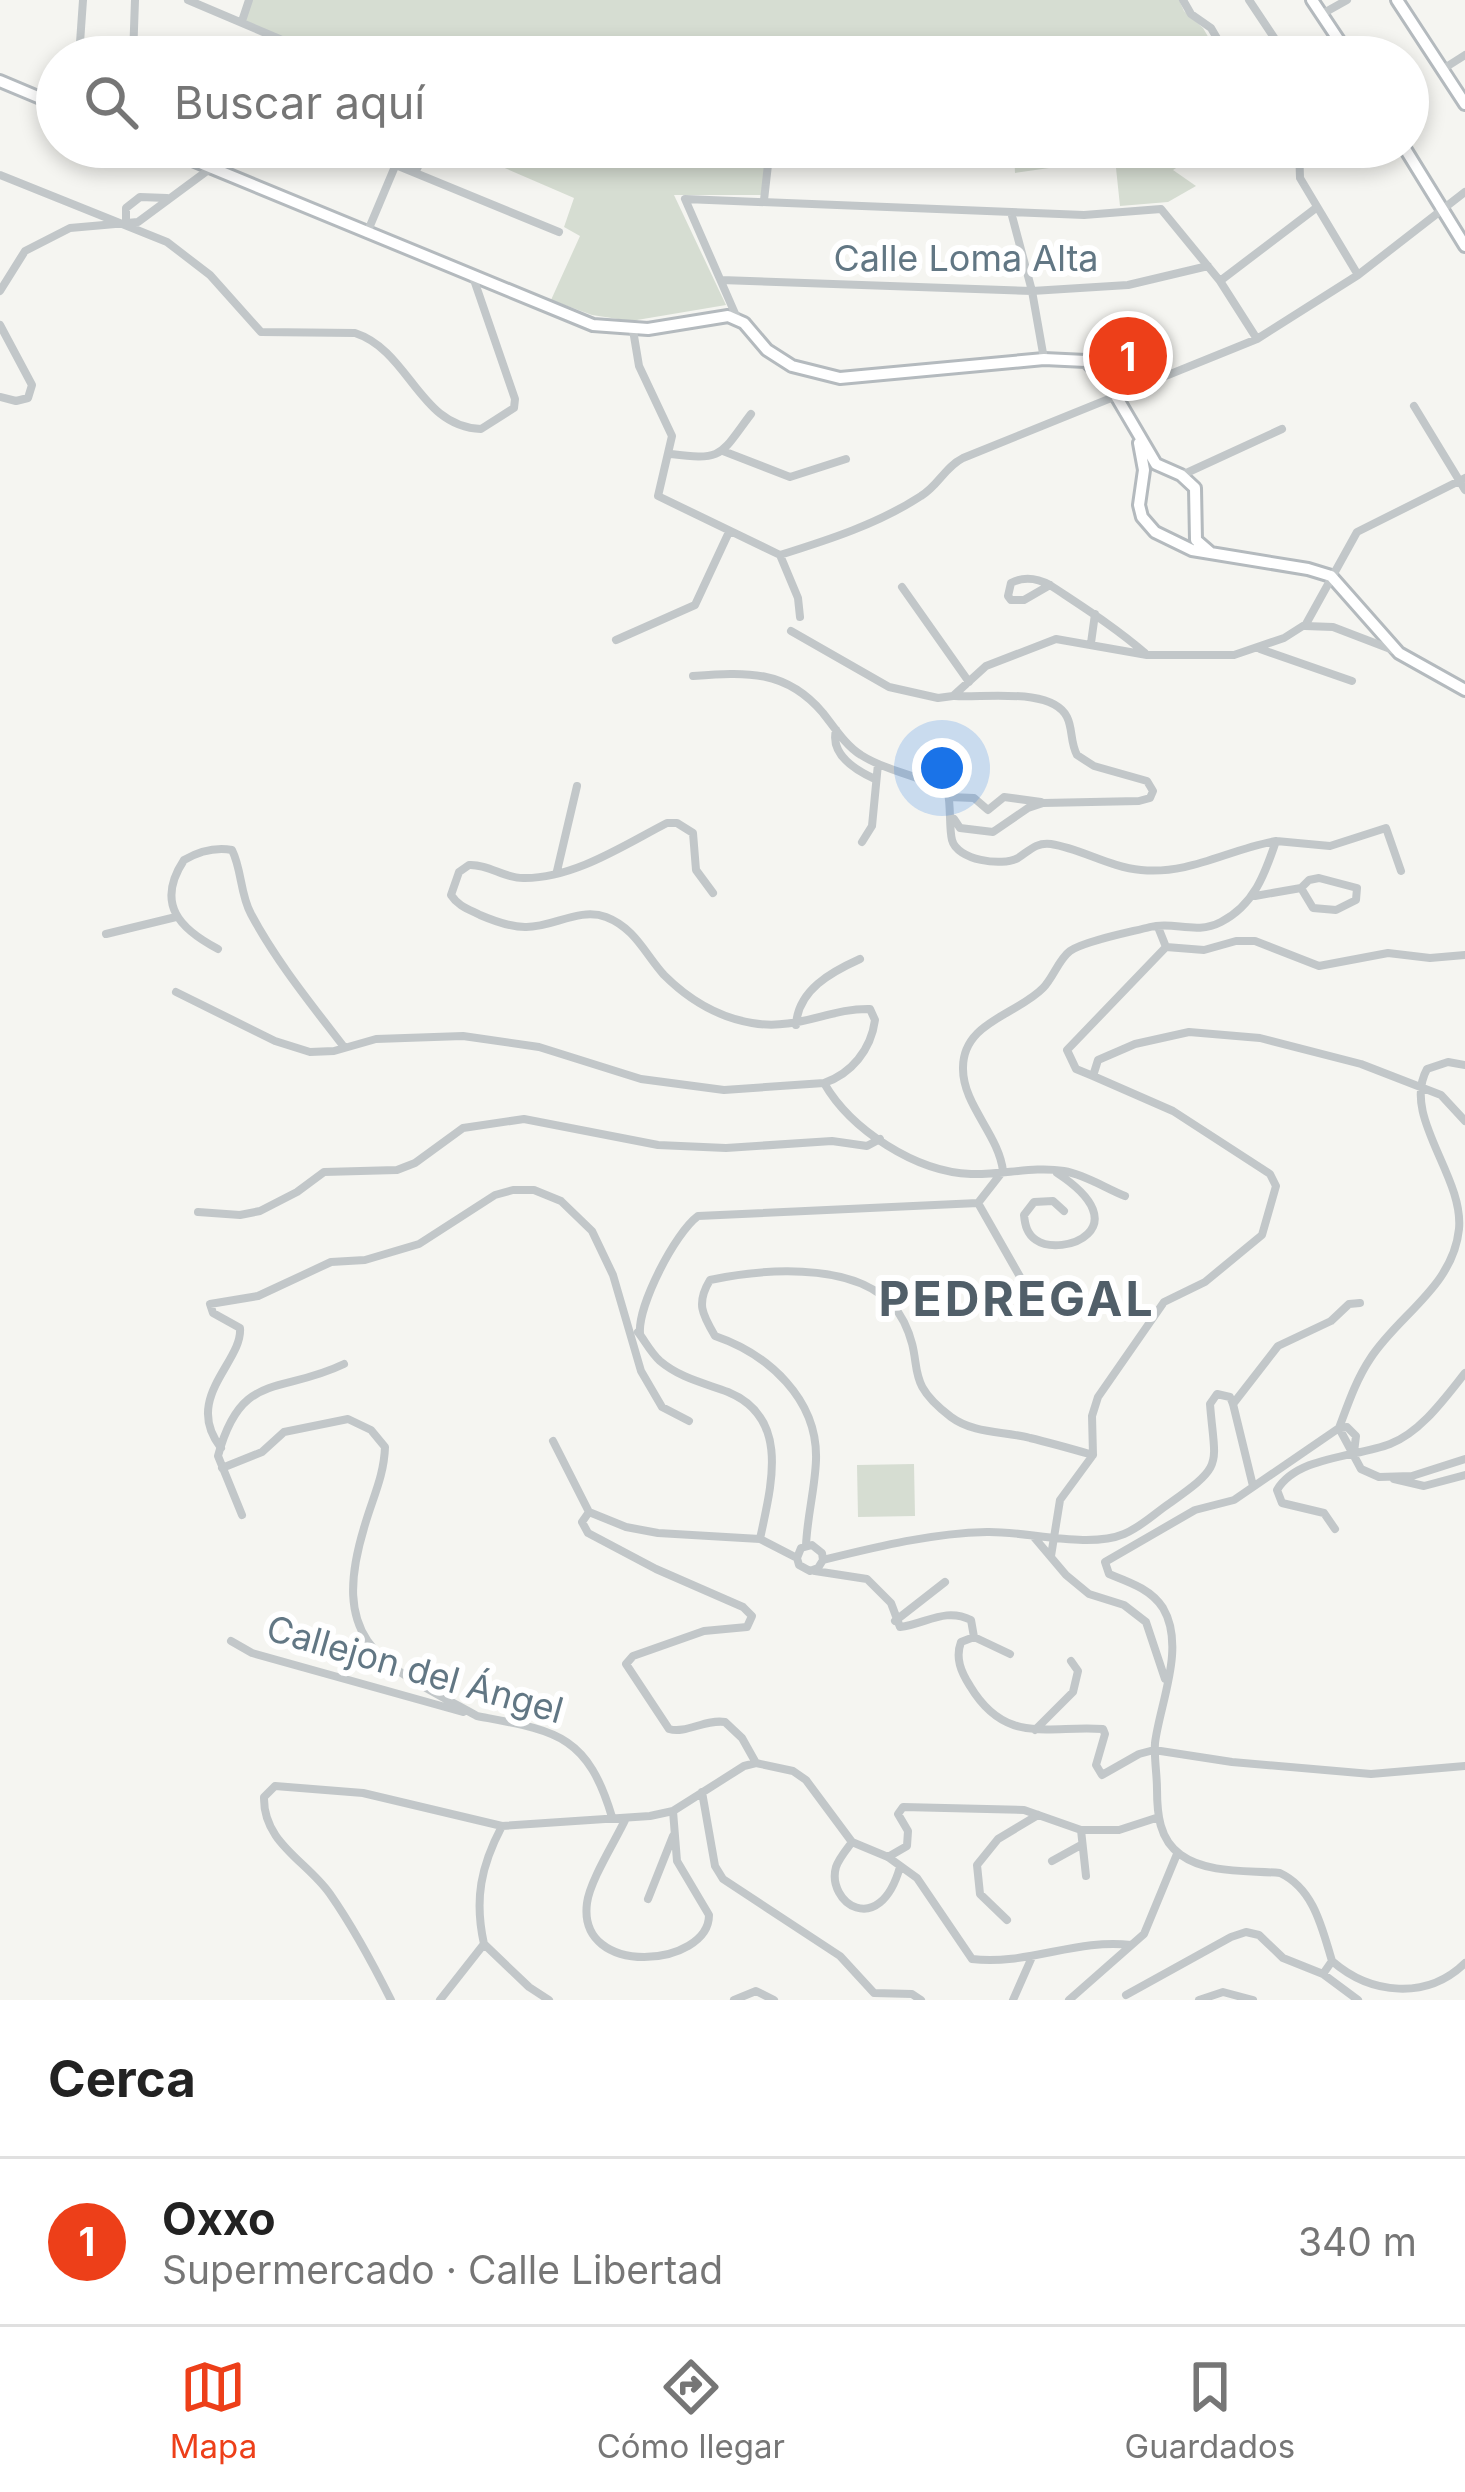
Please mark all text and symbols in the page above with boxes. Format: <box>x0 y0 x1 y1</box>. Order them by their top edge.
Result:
search box <box>36 36 1429 168</box>
icon: search <box>78 69 144 135</box>
text: Buscar aquí <box>174 75 425 130</box>
street label: Calle Loma Alta <box>833 236 1099 280</box>
pin: 1 <box>1089 311 1167 401</box>
your location <box>912 738 972 798</box>
district label: PEDREGAL <box>878 1269 1156 1328</box>
street label: Callejon del Ángel <box>262 1606 568 1732</box>
text: Cerca <box>48 2048 196 2109</box>
text: Oxxo <box>162 2191 276 2246</box>
text: 1 <box>79 2218 95 2265</box>
text: 340 m <box>1298 2218 1417 2265</box>
text: Supermercado · Calle Libertad <box>162 2246 723 2293</box>
tab: Mapa <box>170 2354 257 2466</box>
tab: Cómo llegar <box>597 2354 785 2466</box>
tab: Guardados <box>1125 2354 1295 2466</box>

